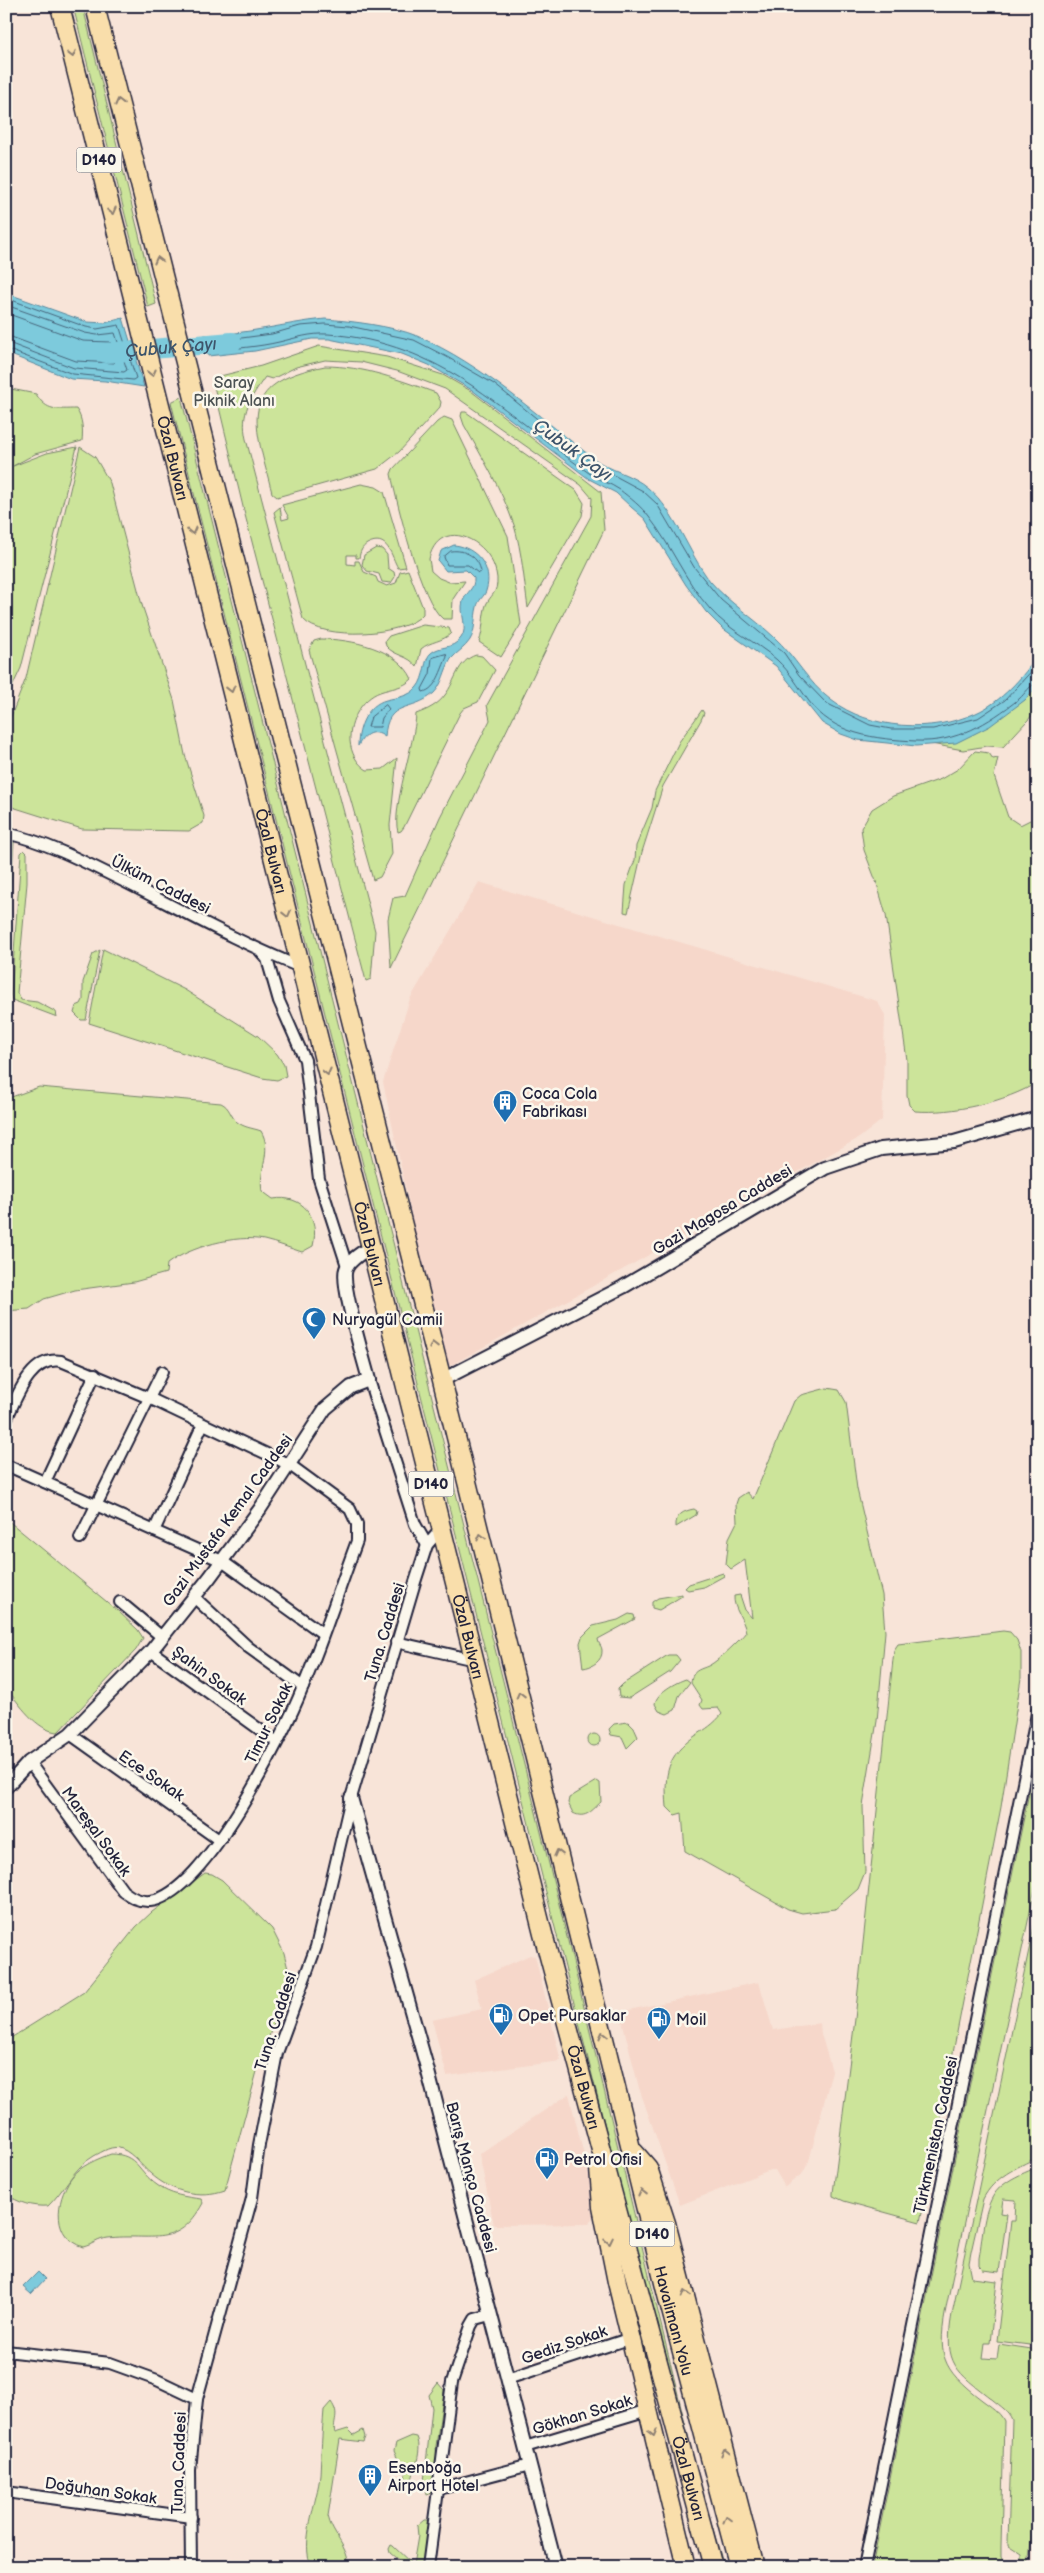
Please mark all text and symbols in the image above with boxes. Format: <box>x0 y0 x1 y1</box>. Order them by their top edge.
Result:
one-way arrow <box>66 49 77 58</box>
one-way arrow <box>114 97 125 106</box>
road number: D140 <box>76 148 122 172</box>
one-way arrow <box>106 207 117 216</box>
one-way arrow <box>153 255 164 264</box>
water label: Çubuk Çayı <box>124 333 218 362</box>
one-way arrow <box>146 369 157 378</box>
park label: Saray Piknik Alanı <box>193 374 275 411</box>
street label: Özal Bulvarı <box>152 414 192 503</box>
water label: Çubuk Çayı <box>529 415 616 486</box>
one-way arrow <box>186 526 196 535</box>
one-way arrow <box>225 684 236 693</box>
street label: Özal Bulvarı <box>250 806 290 896</box>
street label: Ülküm Caddesi <box>107 850 214 919</box>
one-way arrow <box>281 910 292 919</box>
one-way arrow <box>321 1067 332 1076</box>
place label: Coca Cola Fabrikası <box>522 1085 597 1122</box>
building icon: Coca Cola Fabrikası <box>492 1089 518 1123</box>
street label: Gazi Magosa Caddesi <box>650 1161 796 1259</box>
street label: Özal Bulvarı <box>349 1199 388 1288</box>
mosque icon: Nuryagül Camii <box>301 1306 327 1340</box>
place label: Nuryagül Camii <box>332 1311 443 1330</box>
one-way arrow <box>429 1342 439 1350</box>
street label: Gazi Mustafa Kemal Caddesi <box>159 1431 297 1611</box>
road number: D140 <box>408 1472 454 1496</box>
one-way arrow <box>476 1532 487 1541</box>
street label: Tuna. Caddesi <box>361 1581 410 1684</box>
street label: Özal Bulvarı <box>447 1592 487 1681</box>
street label: Şahin Sokak <box>168 1643 250 1710</box>
street label: Timur Sokak <box>242 1680 297 1767</box>
one-way arrow <box>515 1691 525 1699</box>
street label: Ece Sokak <box>115 1747 188 1806</box>
street label: Mareşal Sokak <box>57 1784 135 1880</box>
one-way arrow <box>553 1848 564 1857</box>
street label: Tuna. Caddesi <box>252 1970 301 2073</box>
fuel station icon: Opet Pursaklar <box>488 2002 514 2036</box>
fuel station icon: Moil <box>646 2006 672 2040</box>
place label: Opet Pursaklar <box>518 2007 626 2026</box>
place label: Moil <box>676 2011 706 2030</box>
one-way arrow <box>598 2031 609 2040</box>
street label: Özal Bulvarı <box>562 2043 603 2132</box>
street label: Türkmenistan Caddesi <box>910 2054 963 2216</box>
street label: Barış Manço Caddesi <box>441 2100 500 2255</box>
fuel station icon: Petrol Ofisi <box>534 2146 560 2180</box>
place label: Petrol Ofisi <box>564 2151 642 2170</box>
one-way arrow <box>637 2188 648 2197</box>
road number: D140 <box>630 2222 674 2246</box>
one-way arrow <box>603 2236 613 2245</box>
street label: Havalimanı Yolu <box>649 2264 696 2378</box>
one-way arrow <box>680 2290 691 2299</box>
street label: Gediz Sokak <box>519 2322 610 2369</box>
street label: Gökhan Sokak <box>530 2391 635 2440</box>
street label: Tuna. Caddesi <box>168 2411 191 2515</box>
one-way arrow <box>647 2429 658 2438</box>
street label: Özal Bulvarı <box>667 2434 708 2523</box>
one-way arrow <box>720 2447 731 2456</box>
place label: Esenboğa Airport Hotel <box>388 2459 479 2496</box>
building icon: Esenboğa Airport Hotel <box>357 2463 383 2497</box>
street label: Doğuhan Sokak <box>44 2474 158 2509</box>
one-way arrow <box>722 2515 733 2524</box>

